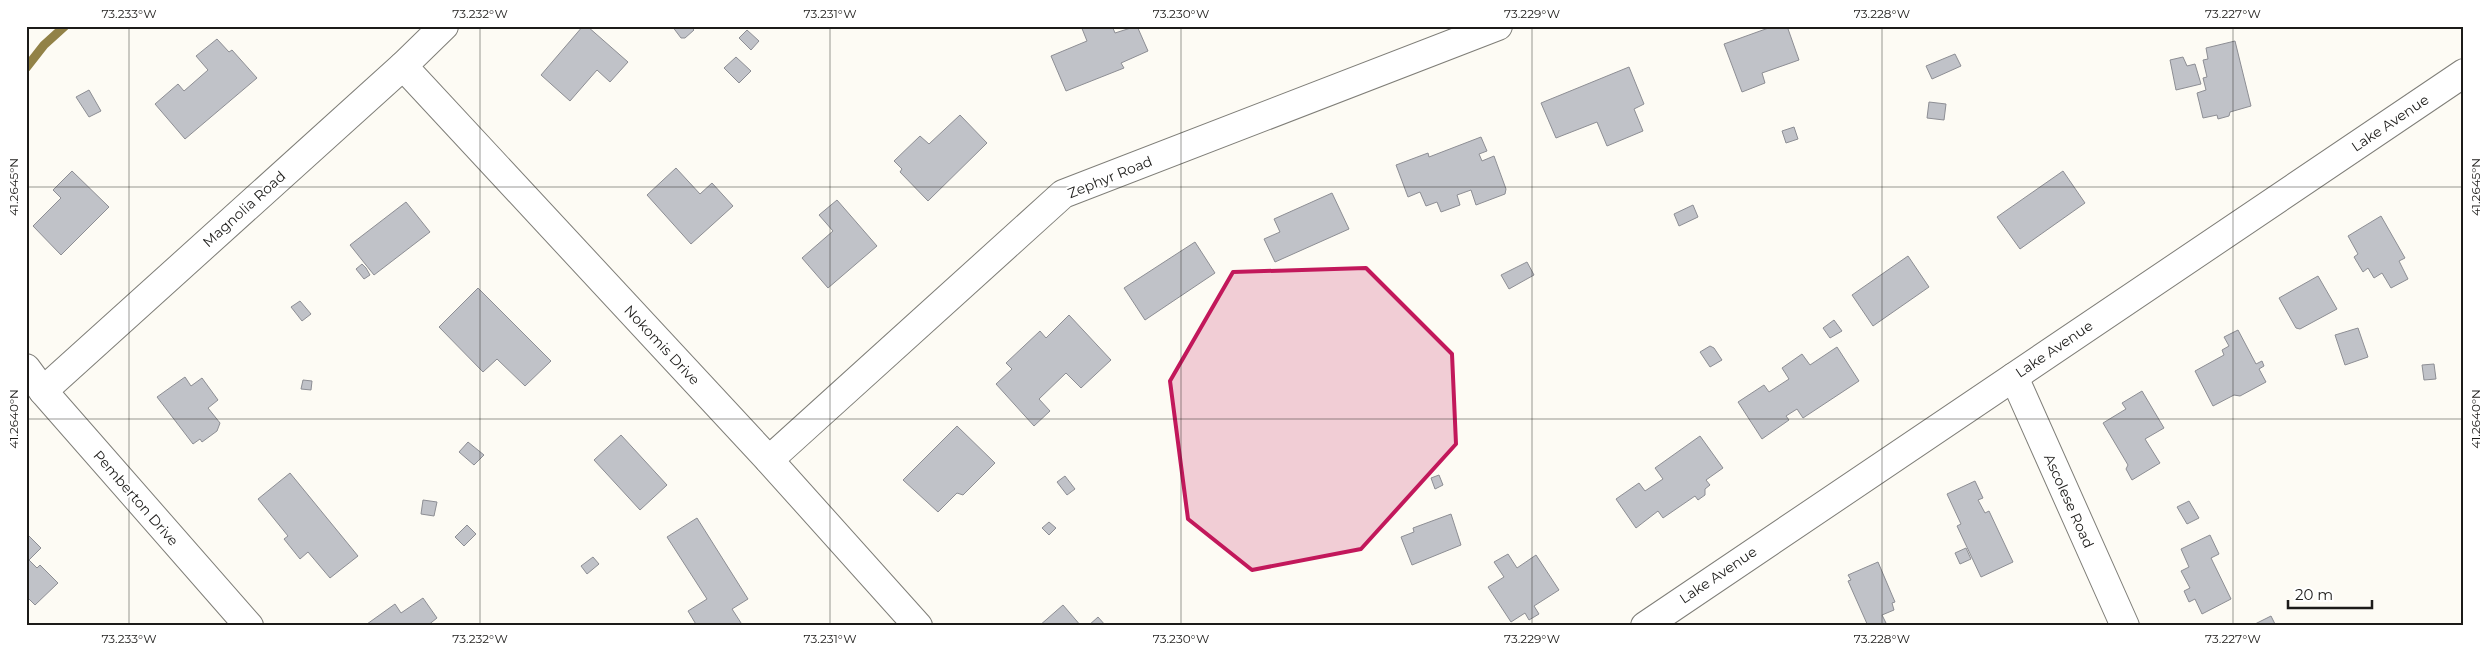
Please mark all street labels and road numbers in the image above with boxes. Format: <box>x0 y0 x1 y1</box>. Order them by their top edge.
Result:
street label: Lake Avenue <box>2348 91 2432 155</box>
street label: Zephyr Road <box>1065 152 1155 202</box>
street label: Magnolia Road <box>199 167 289 251</box>
street label: Nokomis Drive <box>620 301 704 389</box>
street label: Lake Avenue <box>2012 317 2096 381</box>
street label: Pemberton Drive <box>90 446 182 550</box>
street label: Ascolese Road <box>2040 451 2098 551</box>
street label: Lake Avenue <box>1676 543 1760 607</box>

